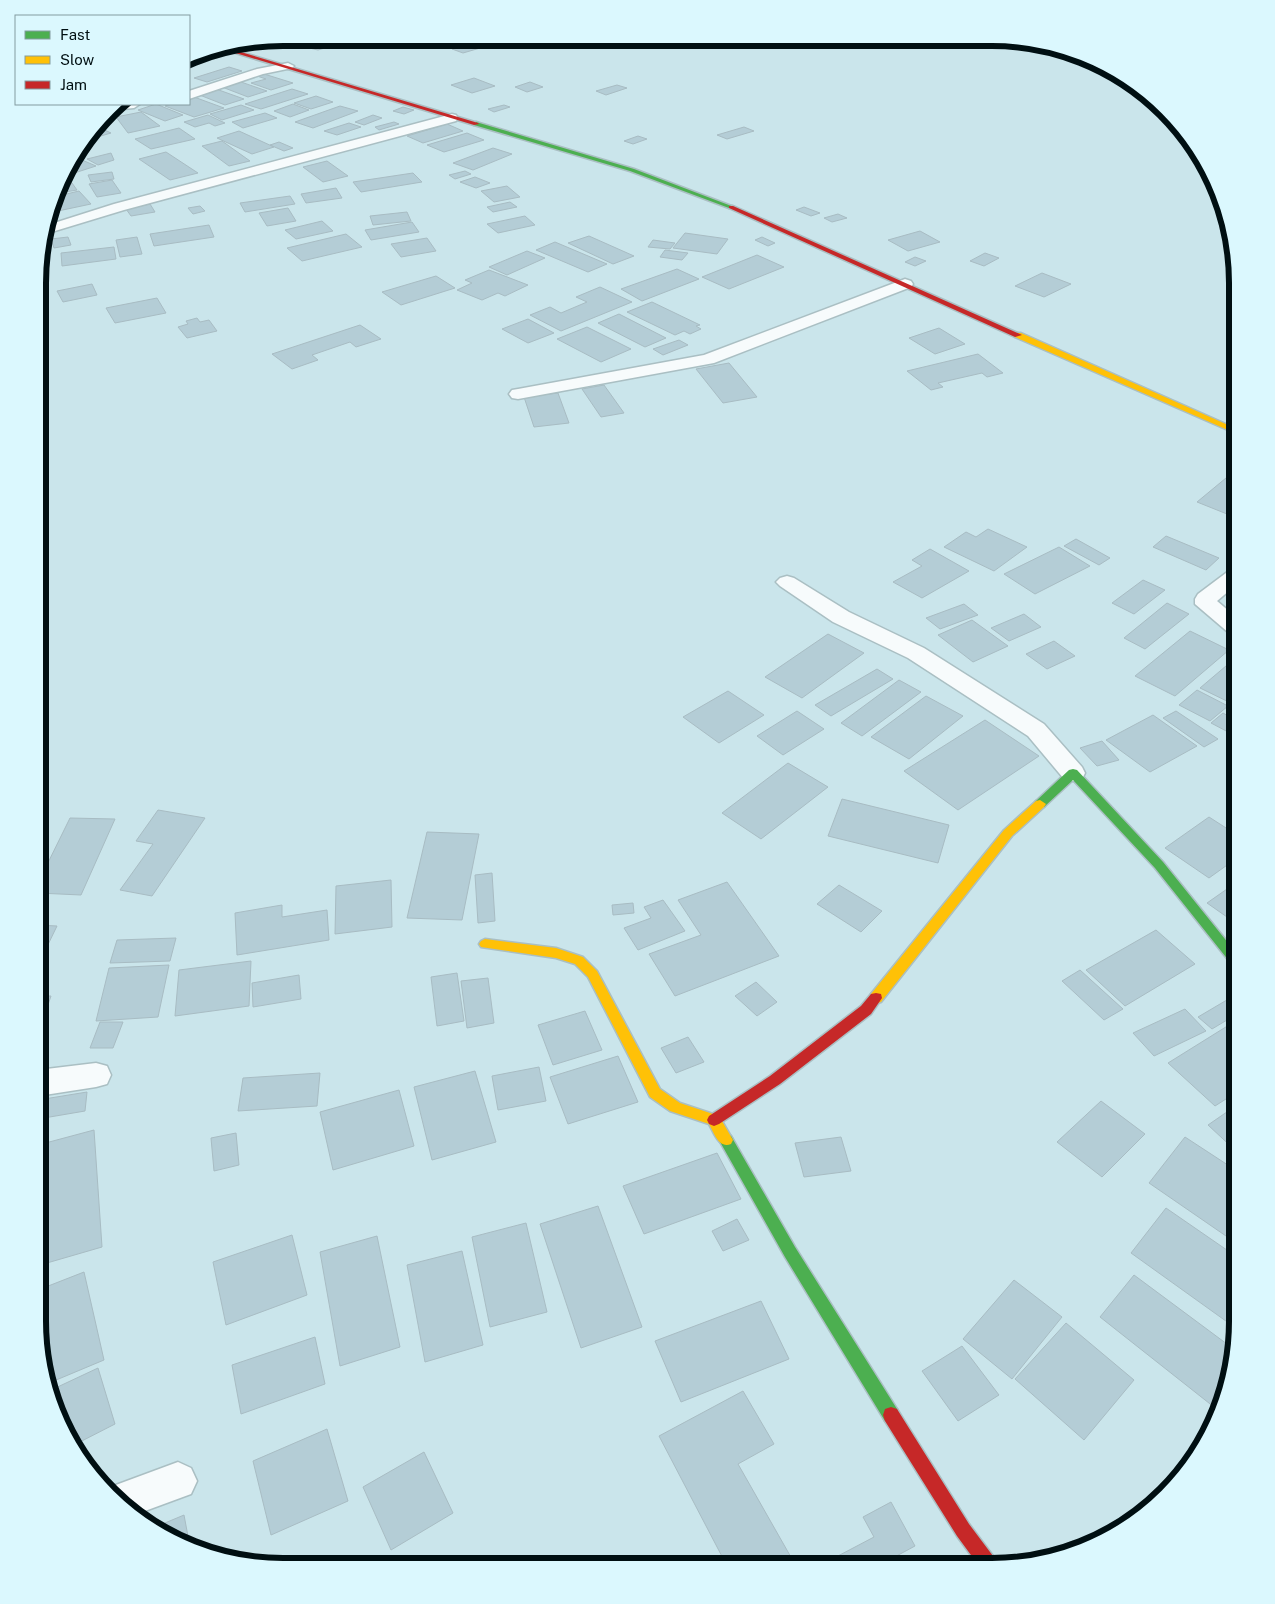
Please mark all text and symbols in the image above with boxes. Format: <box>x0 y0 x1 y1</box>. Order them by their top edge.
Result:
legend <box>15 15 190 105</box>
text: Fast <box>60 26 90 43</box>
text: Slow <box>60 51 95 68</box>
text: Jam <box>60 76 87 93</box>

